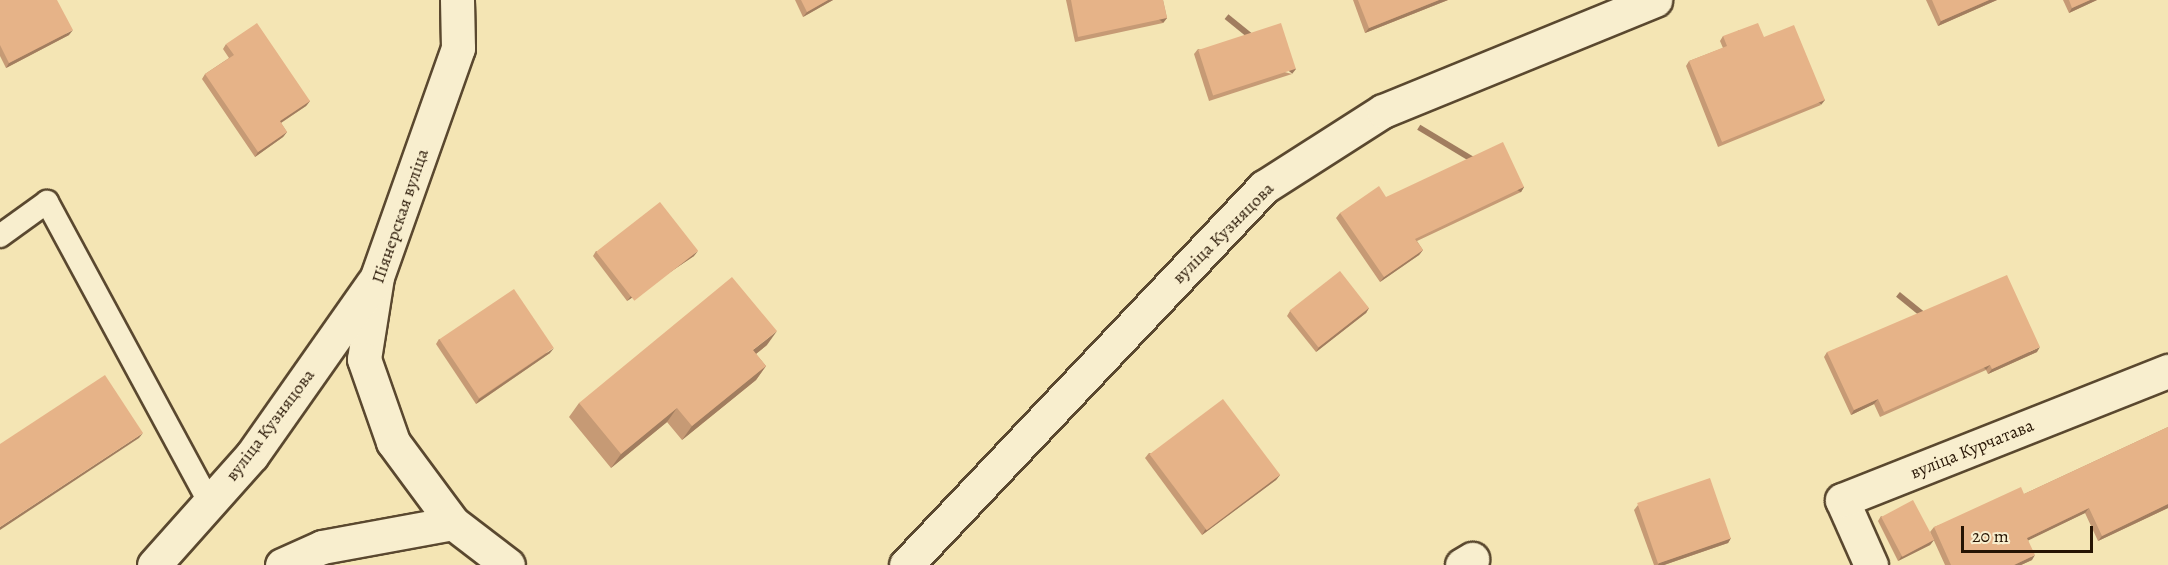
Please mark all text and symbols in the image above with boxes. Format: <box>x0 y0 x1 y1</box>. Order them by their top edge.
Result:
street label: Піянерская вуліца <box>367 146 433 286</box>
street label: вуліца Кузняцова <box>1168 178 1278 288</box>
street label: вуліца Кузняцова <box>221 365 319 485</box>
street label: вуліца Курчатава <box>1907 414 2037 484</box>
scale bar <box>1964 514 2096 552</box>
text: 20 m <box>1972 524 2009 548</box>

